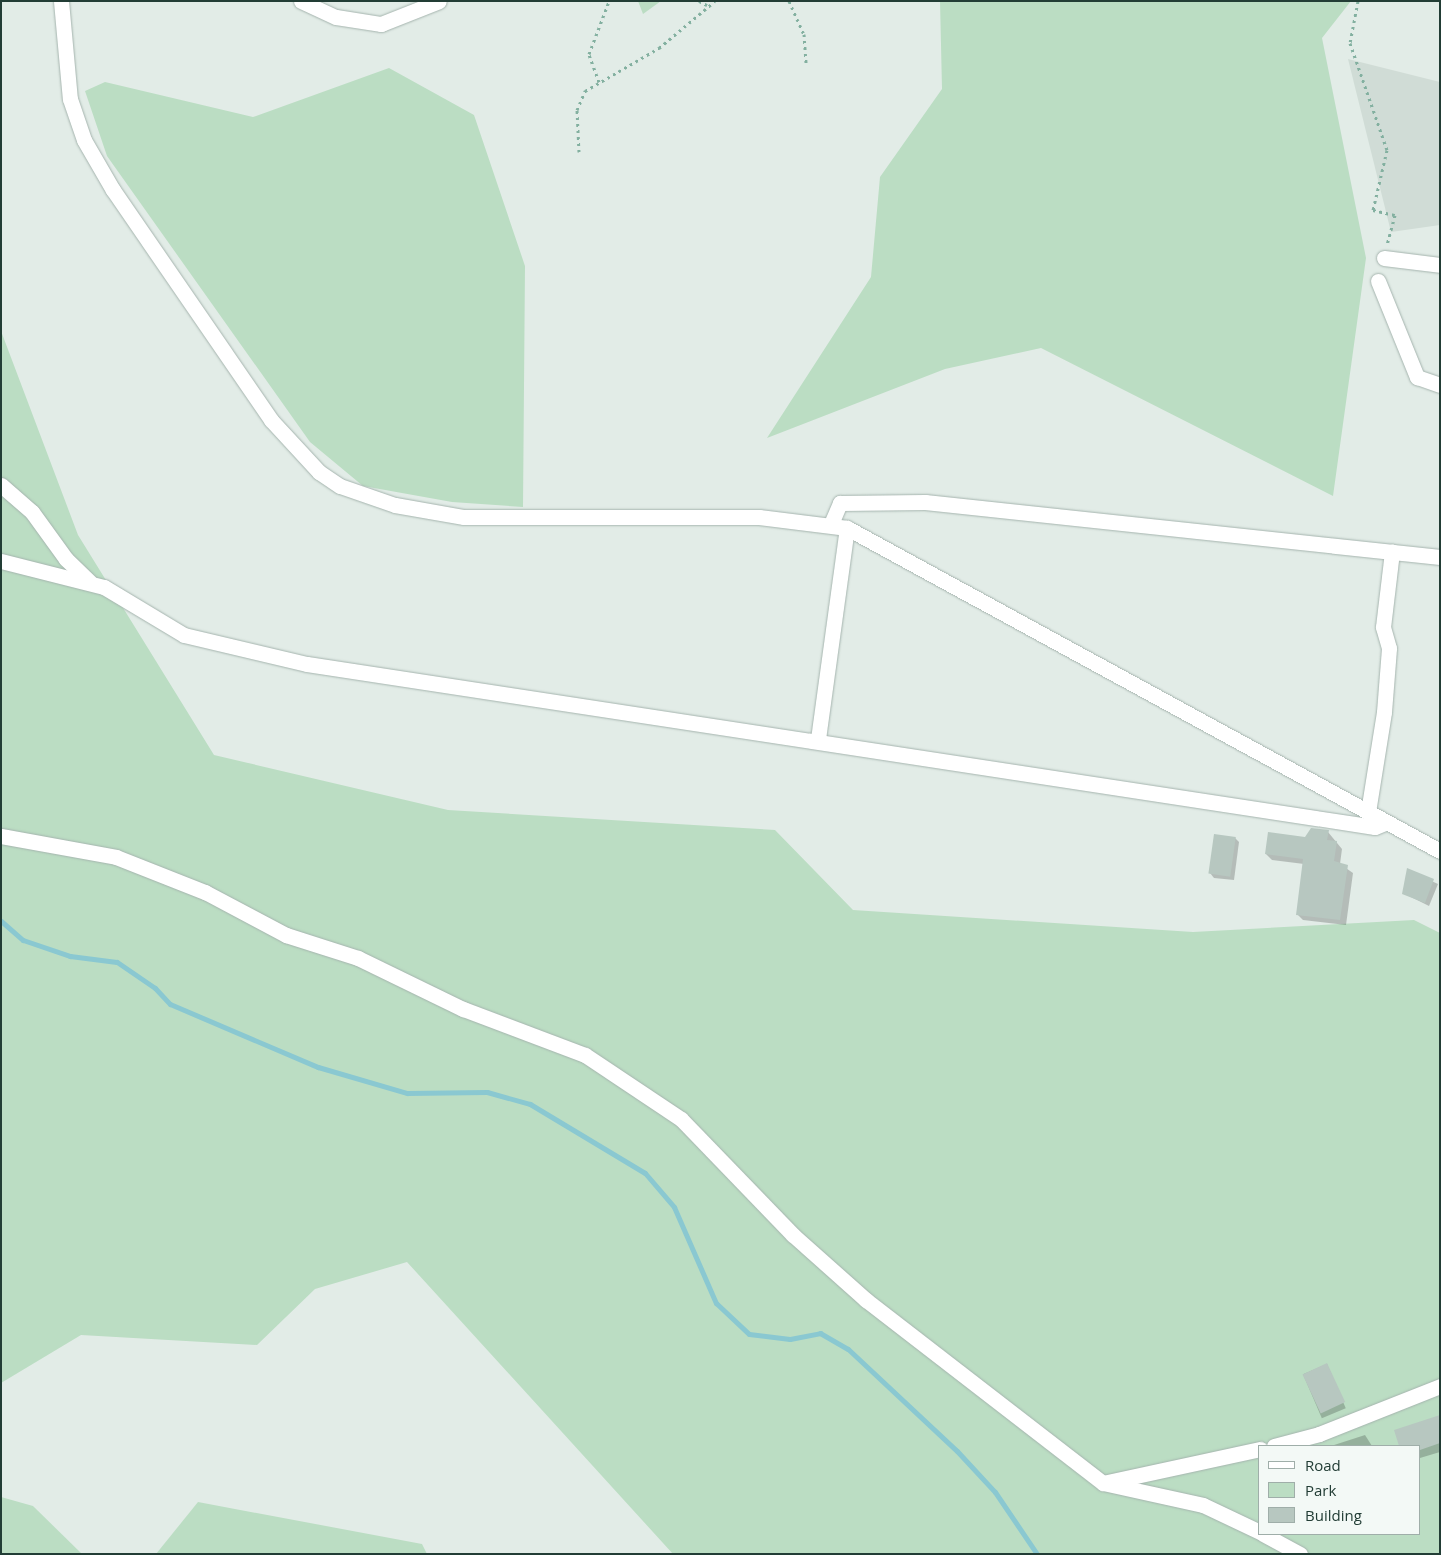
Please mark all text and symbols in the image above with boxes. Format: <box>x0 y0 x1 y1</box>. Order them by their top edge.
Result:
legend <box>1258 1445 1421 1535</box>
text: Road <box>1305 1455 1341 1475</box>
text: Park <box>1305 1480 1336 1500</box>
text: Building <box>1305 1505 1362 1525</box>

